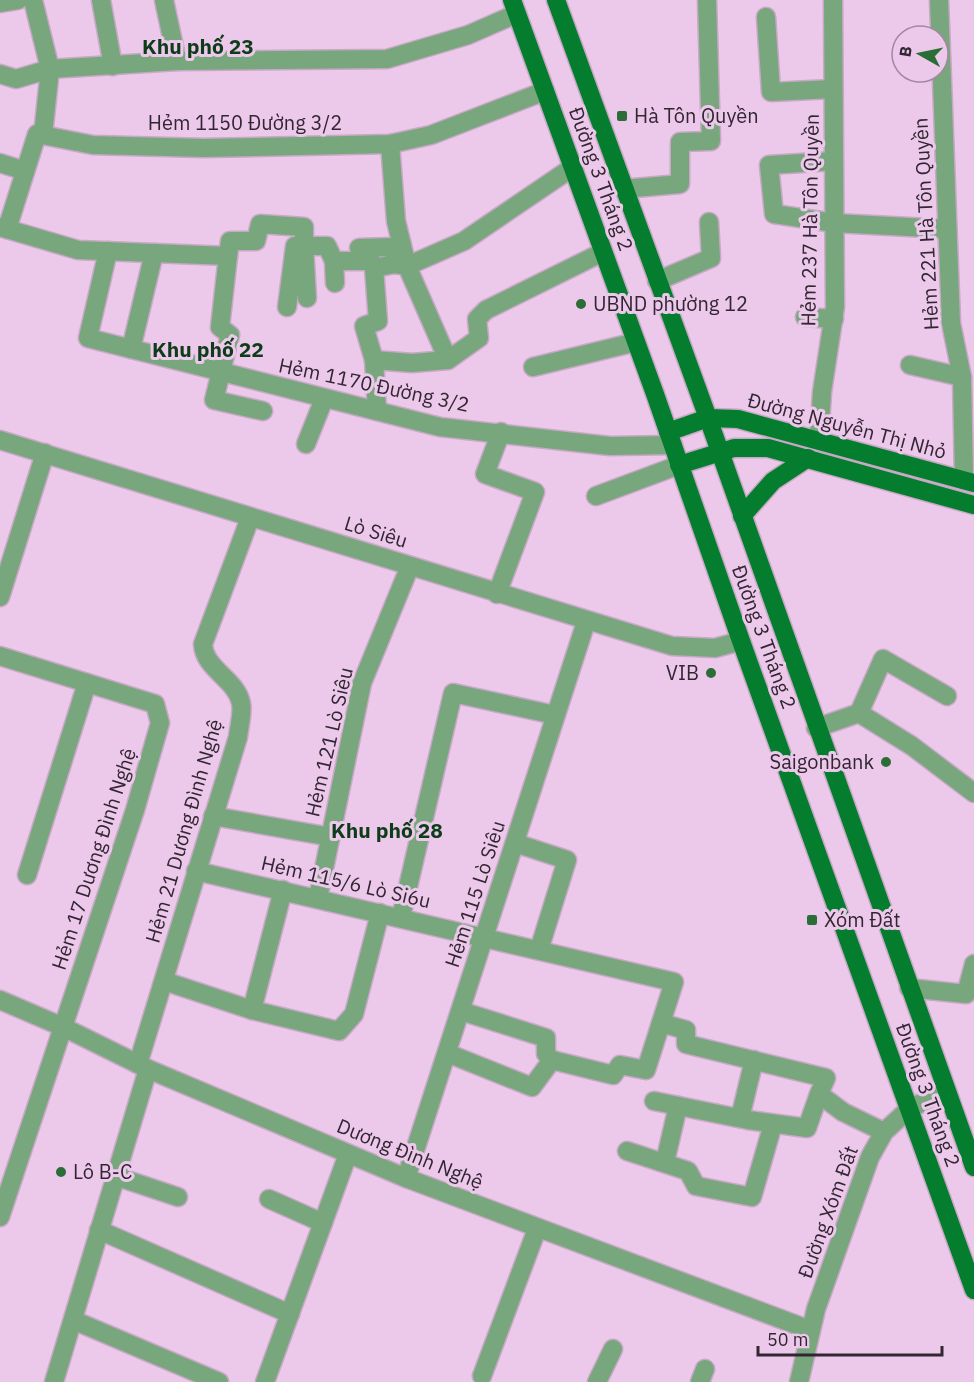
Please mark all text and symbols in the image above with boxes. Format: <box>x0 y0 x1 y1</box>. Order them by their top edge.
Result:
north arrow <box>890 24 950 84</box>
district label: Khu phố 23 <box>142 32 254 60</box>
text: B <box>894 45 916 58</box>
place label: Hà Tôn Quyền <box>634 102 759 129</box>
street label: Đường 3 Tháng 2 <box>563 103 640 255</box>
street label: Hẻm 1150 Đường 3/2 <box>148 109 342 136</box>
marker: Hà Tôn Quyền <box>615 109 629 123</box>
street label: Hẻm 237 Hà Tôn Quyền <box>794 113 825 327</box>
street label: Hẻm 221 Hà Tôn Quyền <box>906 117 945 331</box>
place label: UBND phường 12 <box>593 290 748 317</box>
marker: UBND phường 12 <box>574 297 588 311</box>
district label: Khu phố 22 <box>152 335 264 363</box>
street label: Hẻm 1170 Đường 3/2 <box>276 351 472 418</box>
street label: Đường Nguyễn Thị Nhỏ <box>745 386 950 465</box>
street label: Lò Siêu <box>341 509 411 554</box>
street label: Đường 3 Tháng 2 <box>726 561 803 713</box>
place label: VIB <box>666 659 699 686</box>
street label: Hẻm 121 Lò Siêu <box>298 664 359 819</box>
marker: VIB <box>704 666 718 680</box>
street label: Hẻm 21 Dương Đình Nghệ <box>139 716 228 946</box>
street label: Hẻm 17 Dương Đình Nghệ <box>45 745 142 973</box>
place label: Saigonbank <box>770 748 874 775</box>
marker: Saigonbank <box>879 755 893 769</box>
district label: Khu phố 28 <box>331 816 443 844</box>
street label: Hẻm 115 Lò Siêu <box>438 817 511 971</box>
street label: Hẻm 115/6 Lò Si6u <box>259 849 434 914</box>
place label: Xóm Đất <box>824 906 901 933</box>
marker: Xóm Đất <box>805 913 819 927</box>
street label: Đường 3 Tháng 2 <box>890 1019 967 1171</box>
street label: Dương Đình Nghệ <box>333 1112 487 1195</box>
street label: Đường Xóm Đất <box>791 1142 864 1282</box>
place label: Lô B-C <box>73 1158 133 1185</box>
marker: Lô B-C <box>54 1165 68 1179</box>
scale bar <box>758 1319 942 1357</box>
text: 50 m <box>767 1328 809 1351</box>

